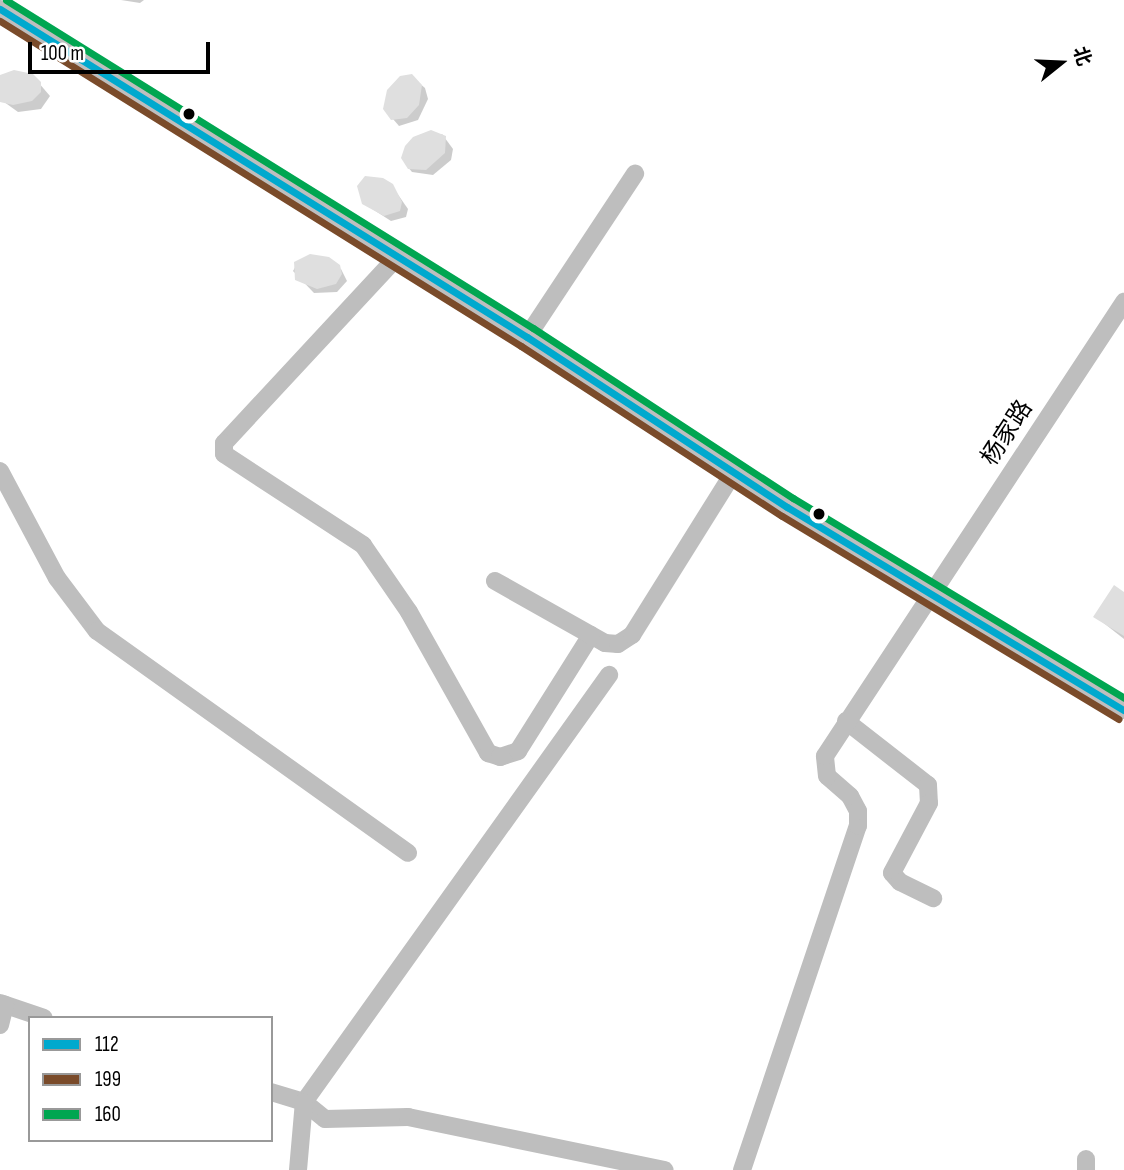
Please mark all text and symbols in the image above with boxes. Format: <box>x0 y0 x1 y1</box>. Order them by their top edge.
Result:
scale bar <box>32 28 214 72</box>
north arrow <box>1026 28 1096 98</box>
text: 100 m <box>41 41 84 66</box>
text: 北 <box>1068 44 1095 69</box>
unlabelled marker <box>182 107 196 121</box>
street label: 杨家路 <box>975 395 1039 471</box>
unlabelled marker <box>812 507 826 521</box>
legend <box>28 1016 273 1142</box>
text: 112 <box>95 1032 119 1057</box>
text: 199 <box>95 1067 121 1092</box>
text: 160 <box>95 1102 121 1127</box>

